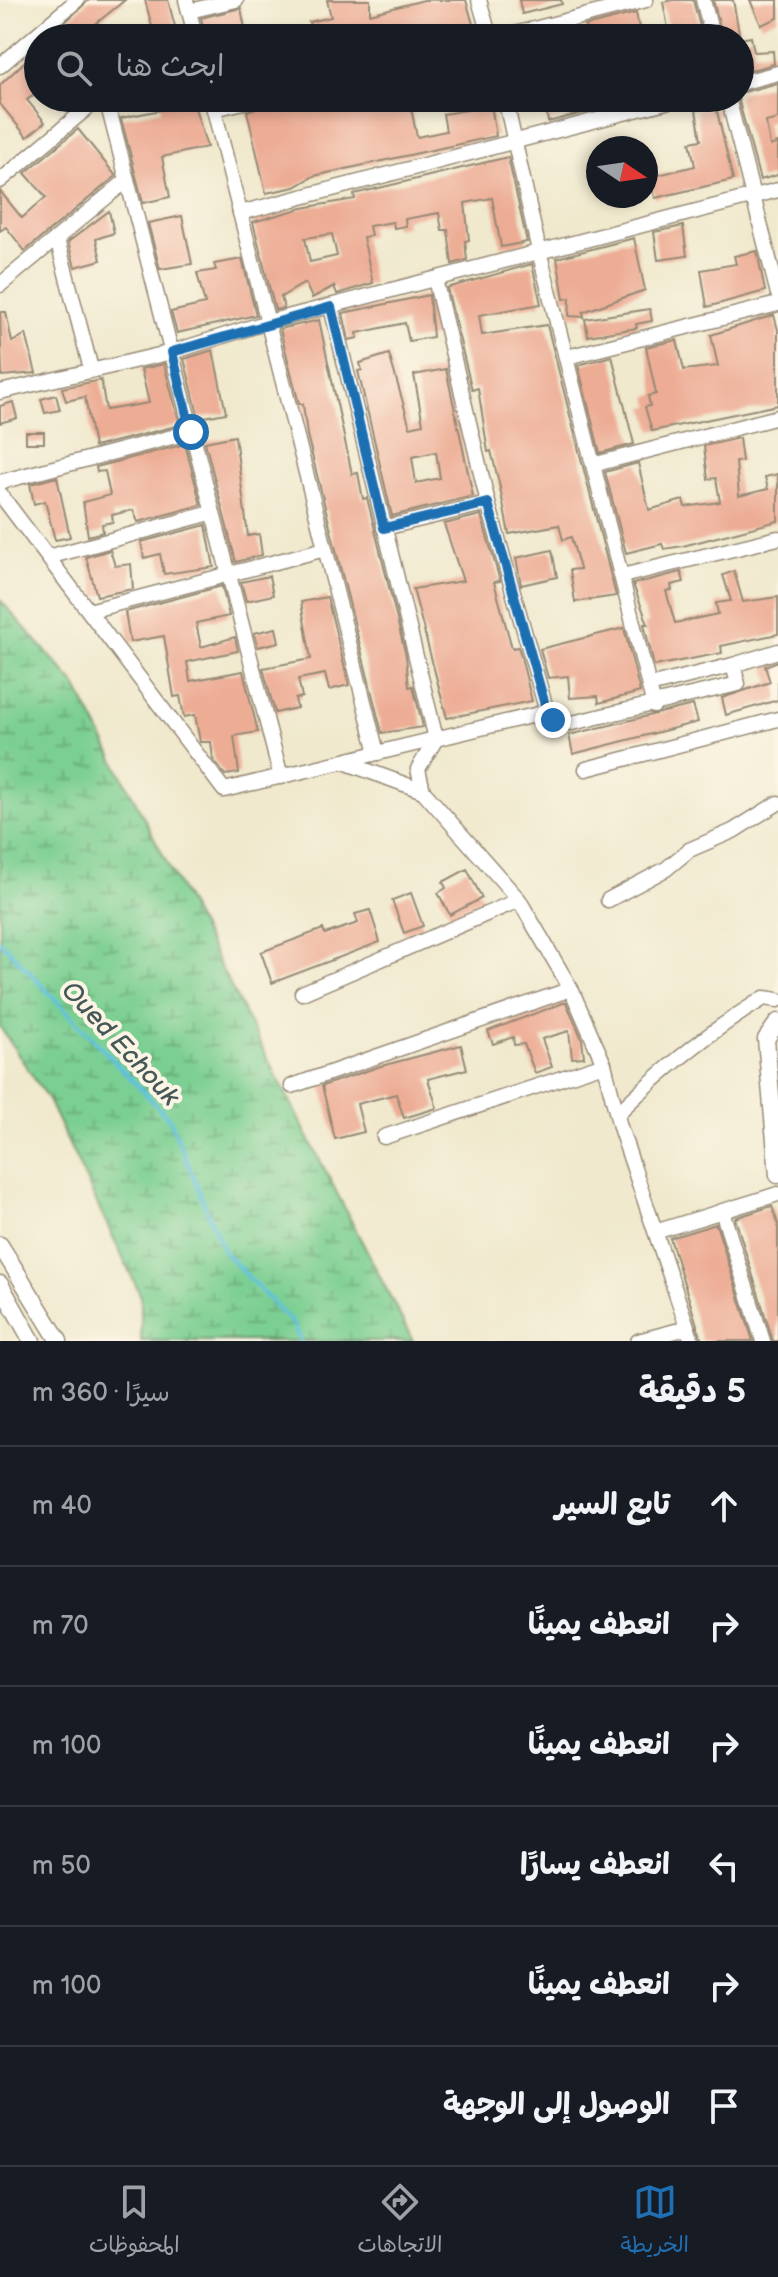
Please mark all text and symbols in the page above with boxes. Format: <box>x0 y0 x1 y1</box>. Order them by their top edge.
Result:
search box <box>24 24 754 112</box>
icon: search <box>52 46 96 90</box>
text: ابحث هنا <box>116 49 224 85</box>
north arrow <box>586 136 658 208</box>
route start <box>173 414 209 450</box>
route end <box>535 702 571 738</box>
water label: Oued Echouk <box>54 975 186 1114</box>
text: 5 دقيقة <box>639 1371 746 1412</box>
text: سيرًا · 360 m <box>32 1378 170 1409</box>
icon: ahead <box>702 1484 746 1528</box>
text: تابع السير <box>555 1487 670 1523</box>
text: 40 m <box>32 1491 92 1522</box>
icon: right <box>702 1604 746 1648</box>
text: انعطف يمينًا <box>528 1607 670 1643</box>
text: 70 m <box>32 1611 89 1642</box>
icon: right <box>702 1724 746 1768</box>
text: انعطف يمينًا <box>528 1727 670 1763</box>
text: 100 m <box>32 1731 101 1762</box>
icon: left <box>702 1844 746 1888</box>
text: انعطف يسارًا <box>520 1847 670 1883</box>
text: 50 m <box>32 1851 91 1882</box>
icon: right <box>702 1964 746 2008</box>
text: انعطف يمينًا <box>528 1967 670 2003</box>
text: 100 m <box>32 1971 101 2002</box>
icon: arrive <box>702 2084 746 2128</box>
text: الوصول إلى الوجهة <box>443 2087 670 2123</box>
tab: المحفوظات <box>89 2180 180 2264</box>
tab: الاتجاهات <box>357 2180 442 2264</box>
tab: الخريطة <box>620 2180 689 2264</box>

